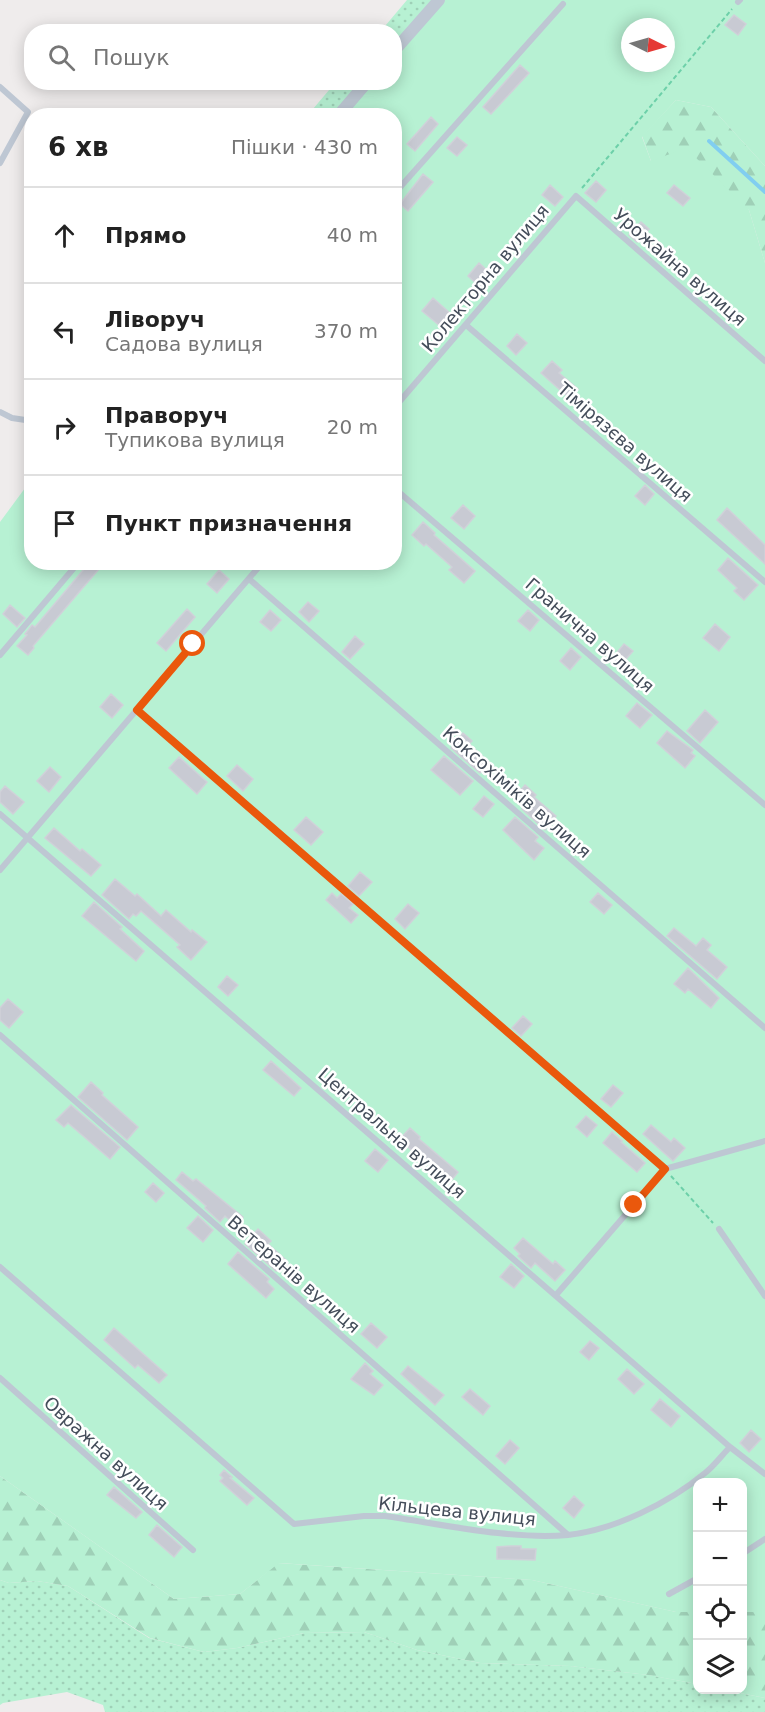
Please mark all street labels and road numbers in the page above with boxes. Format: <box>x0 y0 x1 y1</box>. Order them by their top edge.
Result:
street label: Колекторна вулиця <box>417 200 553 356</box>
street label: Урожайна вулиця <box>610 204 750 330</box>
street label: Тімірязєва вулиця <box>553 377 696 506</box>
street label: Гранична вулиця <box>521 573 659 697</box>
street label: Коксохіміків вулиця <box>439 722 595 862</box>
street label: Центральна вулиця <box>314 1063 470 1203</box>
street label: Ветеранів вулиця <box>224 1211 364 1337</box>
street label: Овражна вулиця <box>40 1392 172 1514</box>
street label: Кільцева вулиця <box>377 1492 537 1530</box>

